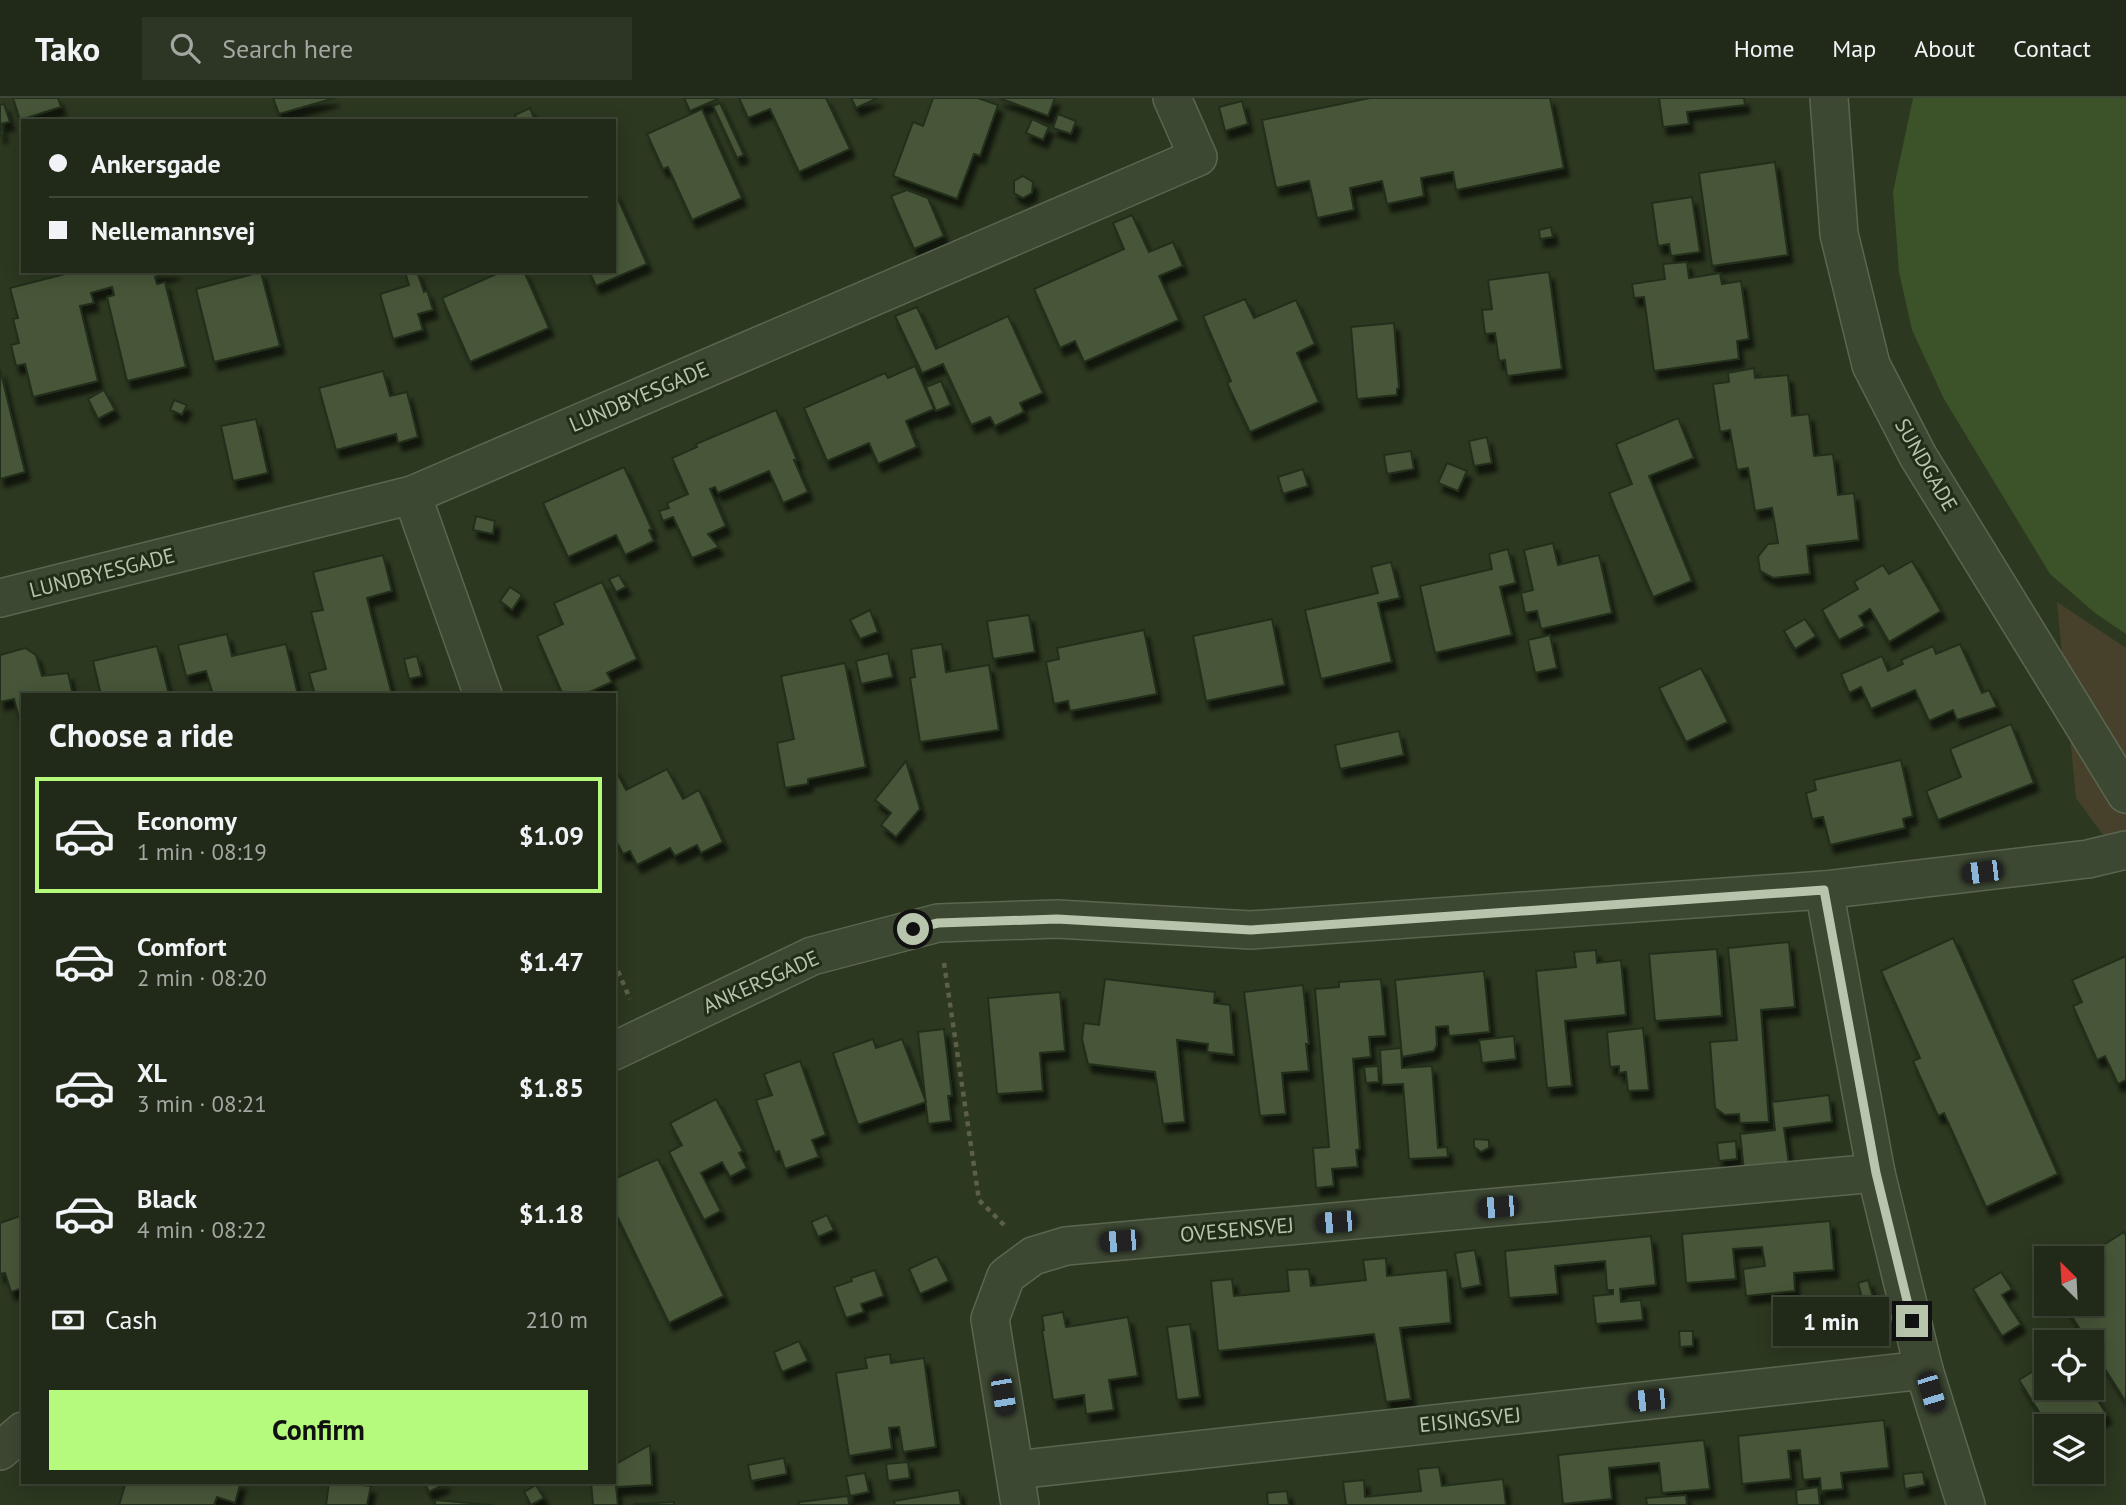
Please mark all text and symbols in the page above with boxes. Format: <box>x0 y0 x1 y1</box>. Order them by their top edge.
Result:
search box <box>142 17 632 80</box>
text: Tako <box>35 27 100 70</box>
icon: search <box>166 29 204 67</box>
text: Search here <box>222 32 353 65</box>
text: Home <box>1734 33 1794 64</box>
text: Map <box>1832 33 1876 64</box>
text: About <box>1914 33 1975 64</box>
text: Contact <box>2013 33 2091 64</box>
text: Ankersgade <box>91 147 221 180</box>
text: Nellemannsvej <box>91 214 255 247</box>
street label: LUNDBYESGADE <box>565 355 713 438</box>
street label: SUNDGADE <box>1889 413 1964 516</box>
street label: LUNDBYESGADE <box>26 541 177 604</box>
text: Choose a ride <box>49 714 234 756</box>
icon: car <box>53 804 116 867</box>
text: Economy <box>137 804 237 837</box>
text: $1.09 <box>519 819 584 852</box>
text: 1 min · 08:19 <box>137 837 267 866</box>
car <box>1960 859 2005 885</box>
route start <box>897 913 929 945</box>
icon: car <box>53 930 116 993</box>
text: Comfort <box>137 930 227 963</box>
street label: ANKERSGADE <box>699 944 823 1019</box>
text: $1.47 <box>519 945 584 978</box>
text: 2 min · 08:20 <box>137 963 267 992</box>
icon: car <box>53 1056 116 1119</box>
text: XL <box>137 1056 167 1089</box>
text: $1.85 <box>519 1071 584 1104</box>
text: 3 min · 08:21 <box>137 1089 267 1118</box>
icon: car <box>53 1182 116 1245</box>
text: Black <box>137 1182 197 1215</box>
car <box>1477 1195 1520 1219</box>
text: $1.18 <box>519 1197 584 1230</box>
car <box>1315 1210 1358 1234</box>
street label: OVESENSVEJ <box>1179 1211 1295 1248</box>
text: 4 min · 08:22 <box>137 1215 267 1244</box>
car <box>1099 1229 1142 1253</box>
north arrow <box>2034 1246 2104 1316</box>
map controls <box>2034 1246 2104 1484</box>
callout: 1 min <box>1772 1296 1888 1346</box>
icon: cash <box>49 1301 87 1339</box>
text: Cash <box>105 1303 157 1336</box>
text: 210 m <box>526 1305 588 1334</box>
route end <box>1896 1305 1928 1337</box>
text: 1 min <box>1803 1307 1859 1336</box>
button: locate <box>2034 1330 2104 1400</box>
car <box>1915 1369 1948 1415</box>
car <box>990 1372 1017 1418</box>
car <box>1628 1387 1671 1413</box>
button: Confirm <box>49 1390 588 1470</box>
street label: EISINGSVEJ <box>1418 1401 1522 1438</box>
button: layers <box>2034 1414 2104 1484</box>

